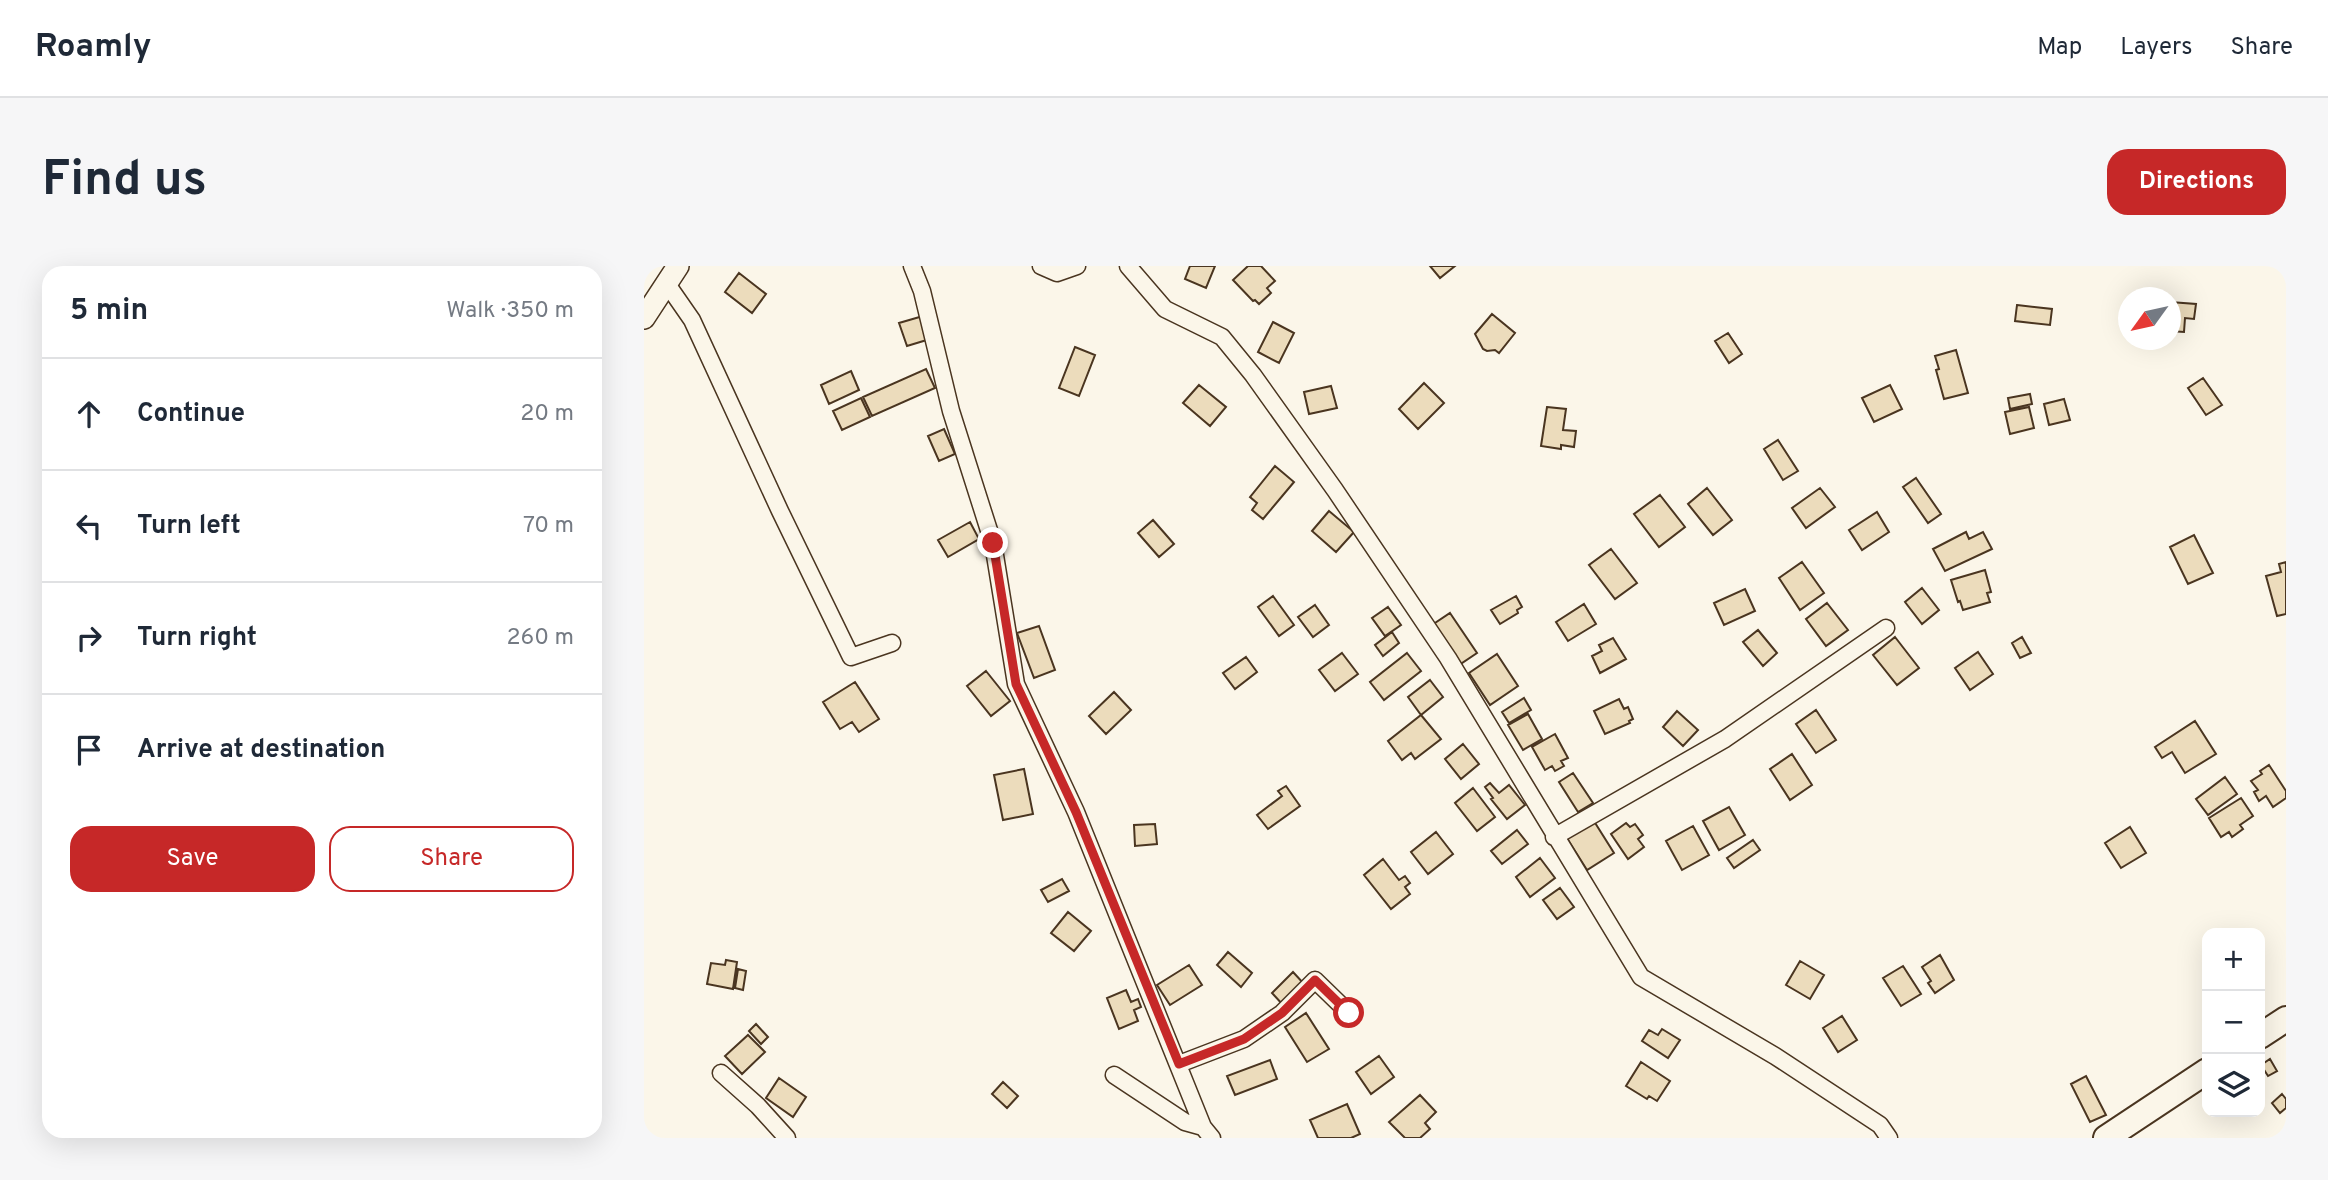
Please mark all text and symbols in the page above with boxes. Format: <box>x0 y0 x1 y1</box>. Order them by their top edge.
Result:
text: Roamly <box>35 27 151 69</box>
text: Map <box>2037 33 2082 63</box>
text: Layers <box>2120 33 2192 63</box>
text: Share <box>2230 33 2293 63</box>
button: Directions <box>2107 149 2286 215</box>
text: Find us <box>42 151 207 213</box>
north arrow <box>2118 287 2181 350</box>
text: 5 min <box>70 293 148 330</box>
text: Walk · 350 m <box>446 297 574 326</box>
icon: ahead <box>70 395 108 433</box>
text: Continue <box>137 398 245 431</box>
text: 20 m <box>520 400 574 429</box>
icon: left <box>70 507 108 545</box>
text: Turn left <box>137 510 241 543</box>
text: 70 m <box>523 512 574 541</box>
route end <box>977 527 1008 558</box>
icon: right <box>70 619 108 657</box>
text: Turn right <box>137 622 257 655</box>
text: 260 m <box>507 624 574 653</box>
icon: arrive <box>70 731 108 769</box>
text: Arrive at destination <box>137 734 385 767</box>
button: Save <box>70 826 315 892</box>
button: Share <box>329 826 574 892</box>
map controls <box>2202 928 2265 1117</box>
button: + <box>2202 928 2265 991</box>
button: − <box>2202 991 2265 1054</box>
route start <box>1333 997 1364 1028</box>
button: layers <box>2202 1054 2265 1117</box>

